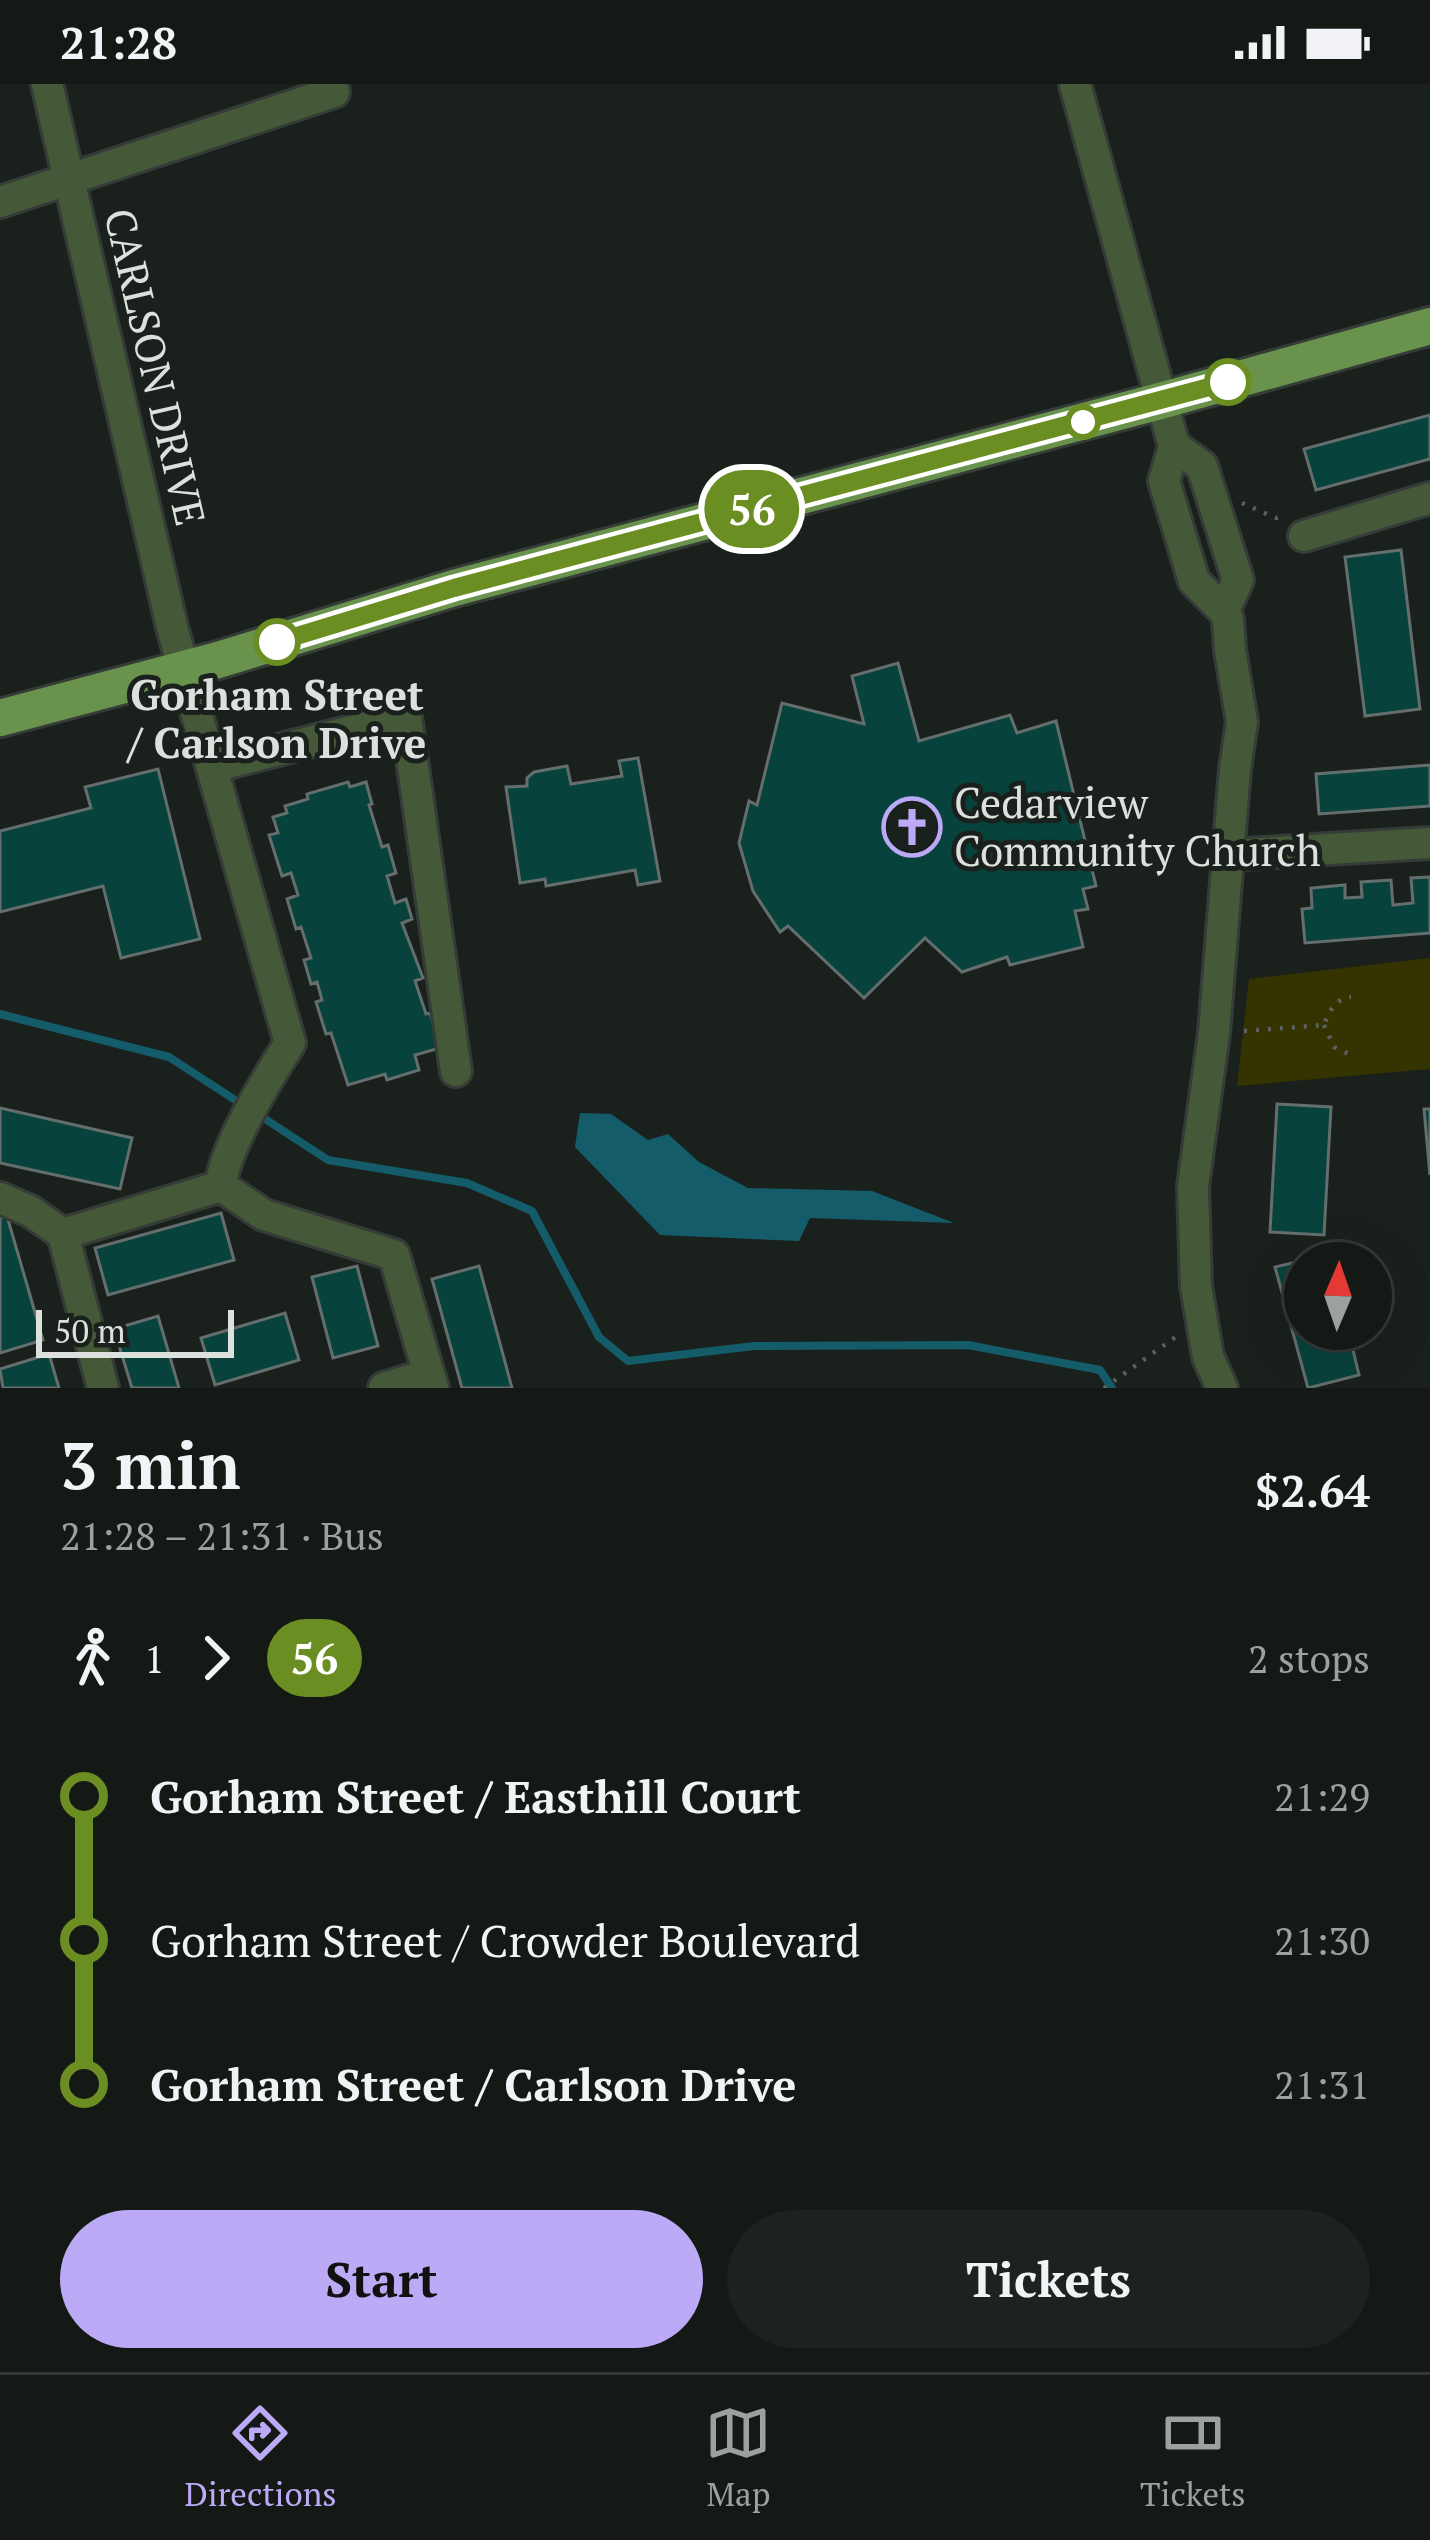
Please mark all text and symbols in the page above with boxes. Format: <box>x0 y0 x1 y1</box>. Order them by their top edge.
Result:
text: 21:28 <box>60 12 177 72</box>
street label: CARLSON DRIVE <box>92 203 220 531</box>
unlabelled marker <box>1206 360 1250 404</box>
unlabelled marker <box>1067 406 1099 438</box>
line badge: 56 <box>698 470 806 548</box>
text: 56 <box>728 481 776 537</box>
marker: Gorham Street / Carlson Drive <box>255 620 299 664</box>
place label: Gorham Street / Carlson Drive <box>126 666 426 770</box>
place label: Cedarview Community Church <box>954 774 1321 878</box>
church icon: Cedarview Community Church <box>881 796 943 858</box>
north arrow <box>1284 1242 1392 1350</box>
map controls <box>1284 1242 1392 1350</box>
scale bar <box>36 1304 234 1357</box>
text: 50 m <box>54 1309 126 1352</box>
text: 3 min <box>60 1420 241 1508</box>
text: $2.64 <box>1255 1460 1370 1520</box>
text: 21:28 – 21:31 · Bus <box>60 1509 384 1561</box>
icon: walk <box>60 1625 126 1691</box>
icon: forward <box>183 1625 249 1691</box>
text: 56 <box>291 1630 338 1686</box>
text: 1 <box>144 1632 165 1684</box>
text: 2 stops <box>1248 1632 1370 1684</box>
text: Gorham Street / Easthill Court <box>150 1766 801 1826</box>
text: 21:29 <box>1274 1770 1370 1822</box>
text: Gorham Street / Crowder Boulevard <box>150 1910 860 1970</box>
text: 21:30 <box>1274 1914 1370 1966</box>
text: Gorham Street / Carlson Drive <box>150 2054 796 2114</box>
text: 21:31 <box>1274 2058 1370 2110</box>
button: Start <box>60 2210 703 2348</box>
button: Tickets <box>727 2210 1370 2348</box>
tab: Directions <box>184 2400 337 2515</box>
tab: Map <box>705 2400 771 2515</box>
tab: Tickets <box>1140 2400 1246 2515</box>

